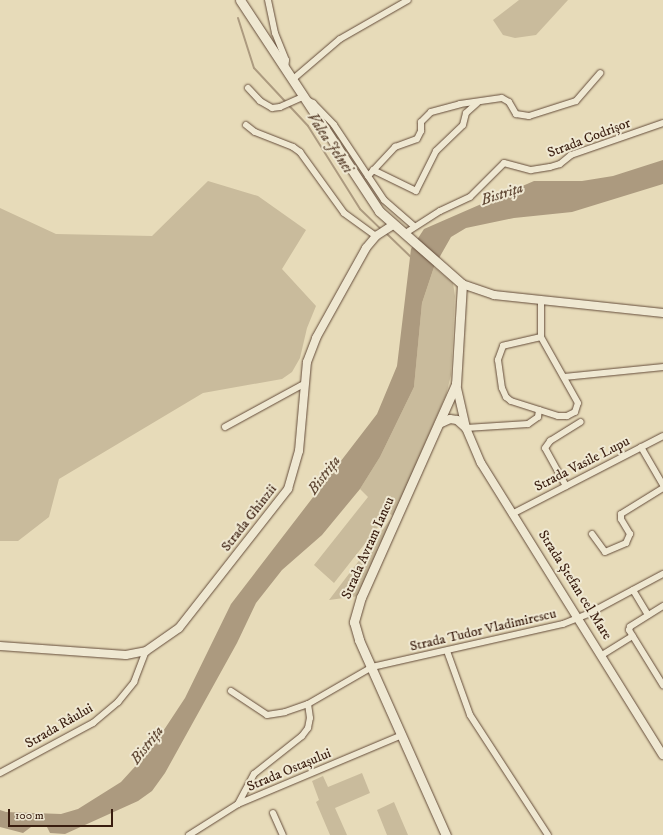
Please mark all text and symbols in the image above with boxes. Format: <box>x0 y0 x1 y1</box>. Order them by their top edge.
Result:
water label: Valea Jelnei <box>303 109 357 177</box>
street label: Strada Codrișor <box>545 114 633 162</box>
water label: Bistrița <box>479 179 525 209</box>
street label: Strada Vasile Lupu <box>532 433 632 495</box>
water label: Bistrița <box>304 452 344 498</box>
street label: Strada Ghinzii <box>218 481 280 555</box>
street label: Strada Avram Iancu <box>338 494 398 602</box>
street label: Strada Ștefan cel Mare <box>534 527 616 643</box>
street label: Strada Tudor Vladimirescu <box>408 605 558 655</box>
street label: Strada Râului <box>22 700 96 752</box>
water label: Bistrița <box>127 722 167 768</box>
street label: Strada Ostașului <box>244 745 334 795</box>
scale bar <box>10 801 115 827</box>
text: 100 m <box>15 808 44 823</box>

